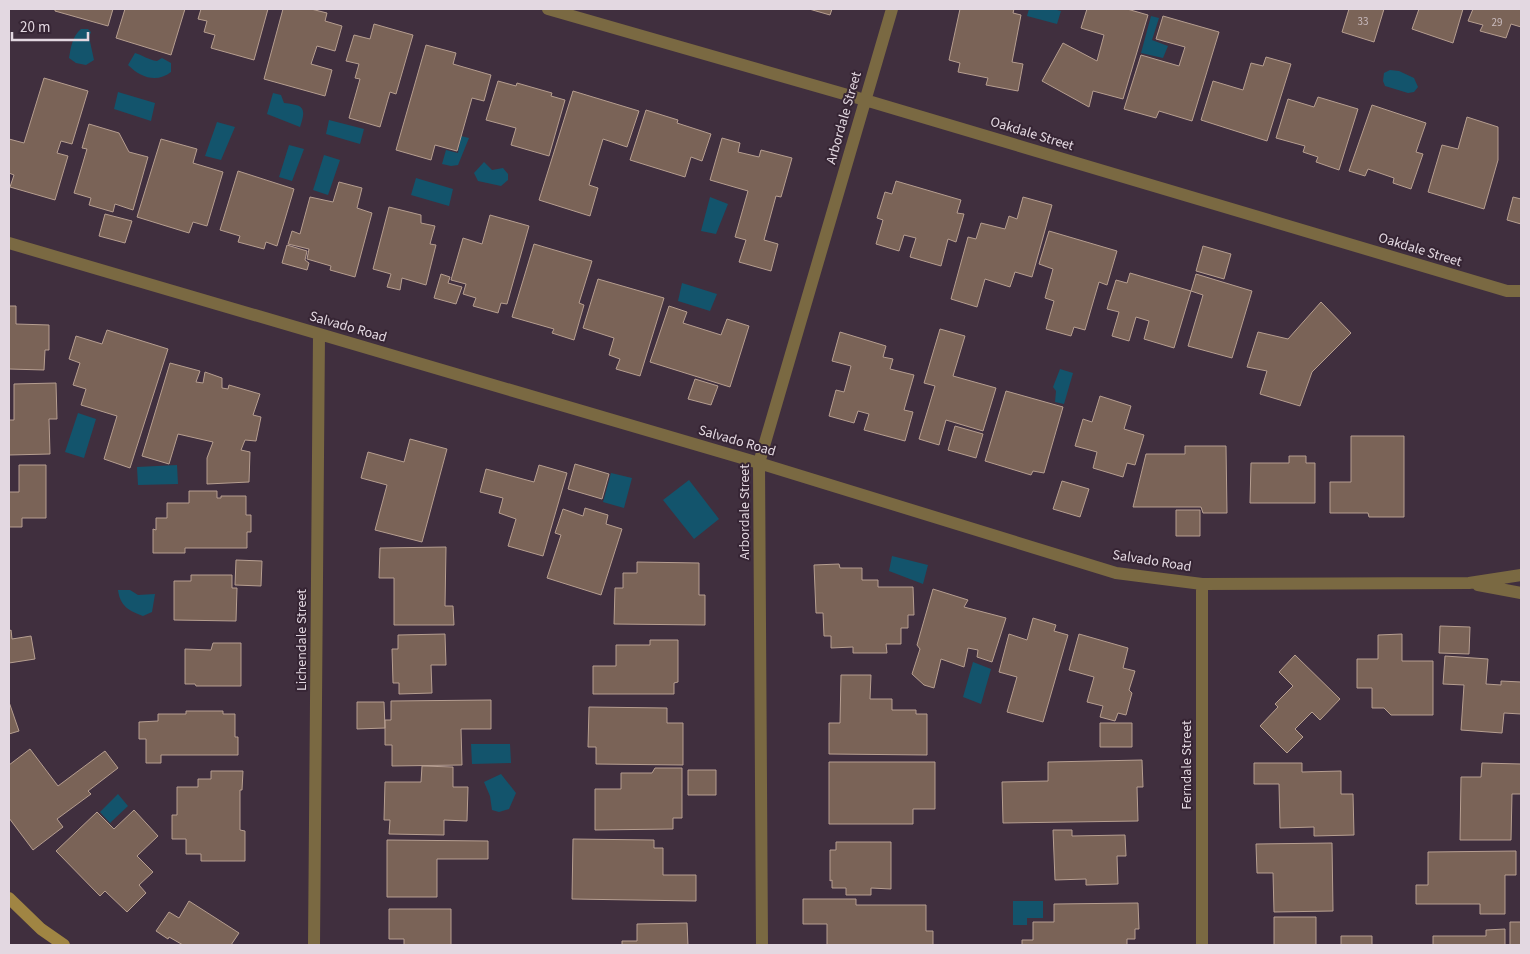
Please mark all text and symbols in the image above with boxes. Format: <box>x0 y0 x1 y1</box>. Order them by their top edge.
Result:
scale bar <box>12 10 89 42</box>
house number: 33 <box>1358 14 1368 29</box>
house number: 29 <box>1492 15 1502 30</box>
text: 20 m <box>20 17 50 38</box>
street label: Arbordale Street <box>821 69 867 167</box>
street label: Oakdale Street <box>988 112 1076 156</box>
street label: Oakdale Street <box>1376 228 1464 272</box>
street label: Salvado Road <box>307 306 389 348</box>
street label: Salvado Road <box>696 420 778 462</box>
street label: Arbordale Street <box>735 464 755 560</box>
street label: Salvado Road <box>1111 545 1193 577</box>
street label: Lichendale Street <box>292 589 312 691</box>
street label: Ferndale Street <box>1177 720 1197 810</box>

